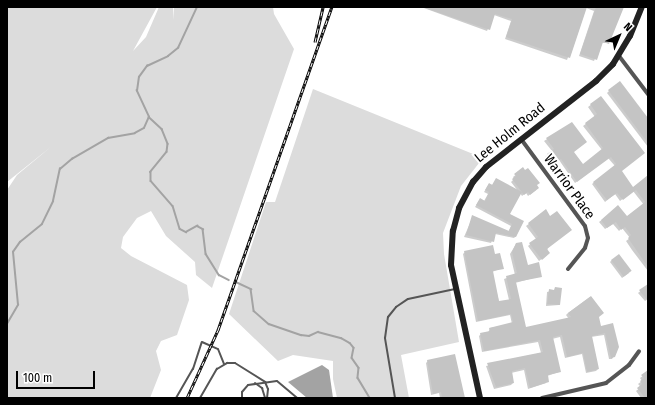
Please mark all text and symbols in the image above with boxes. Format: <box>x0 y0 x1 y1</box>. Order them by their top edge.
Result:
north arrow <box>599 16 639 56</box>
text: N <box>621 20 635 34</box>
street label: Lee Holm Road <box>471 100 549 166</box>
street label: Warrior Place <box>540 151 598 223</box>
scale bar <box>18 363 97 389</box>
text: 100 m <box>23 371 52 385</box>

